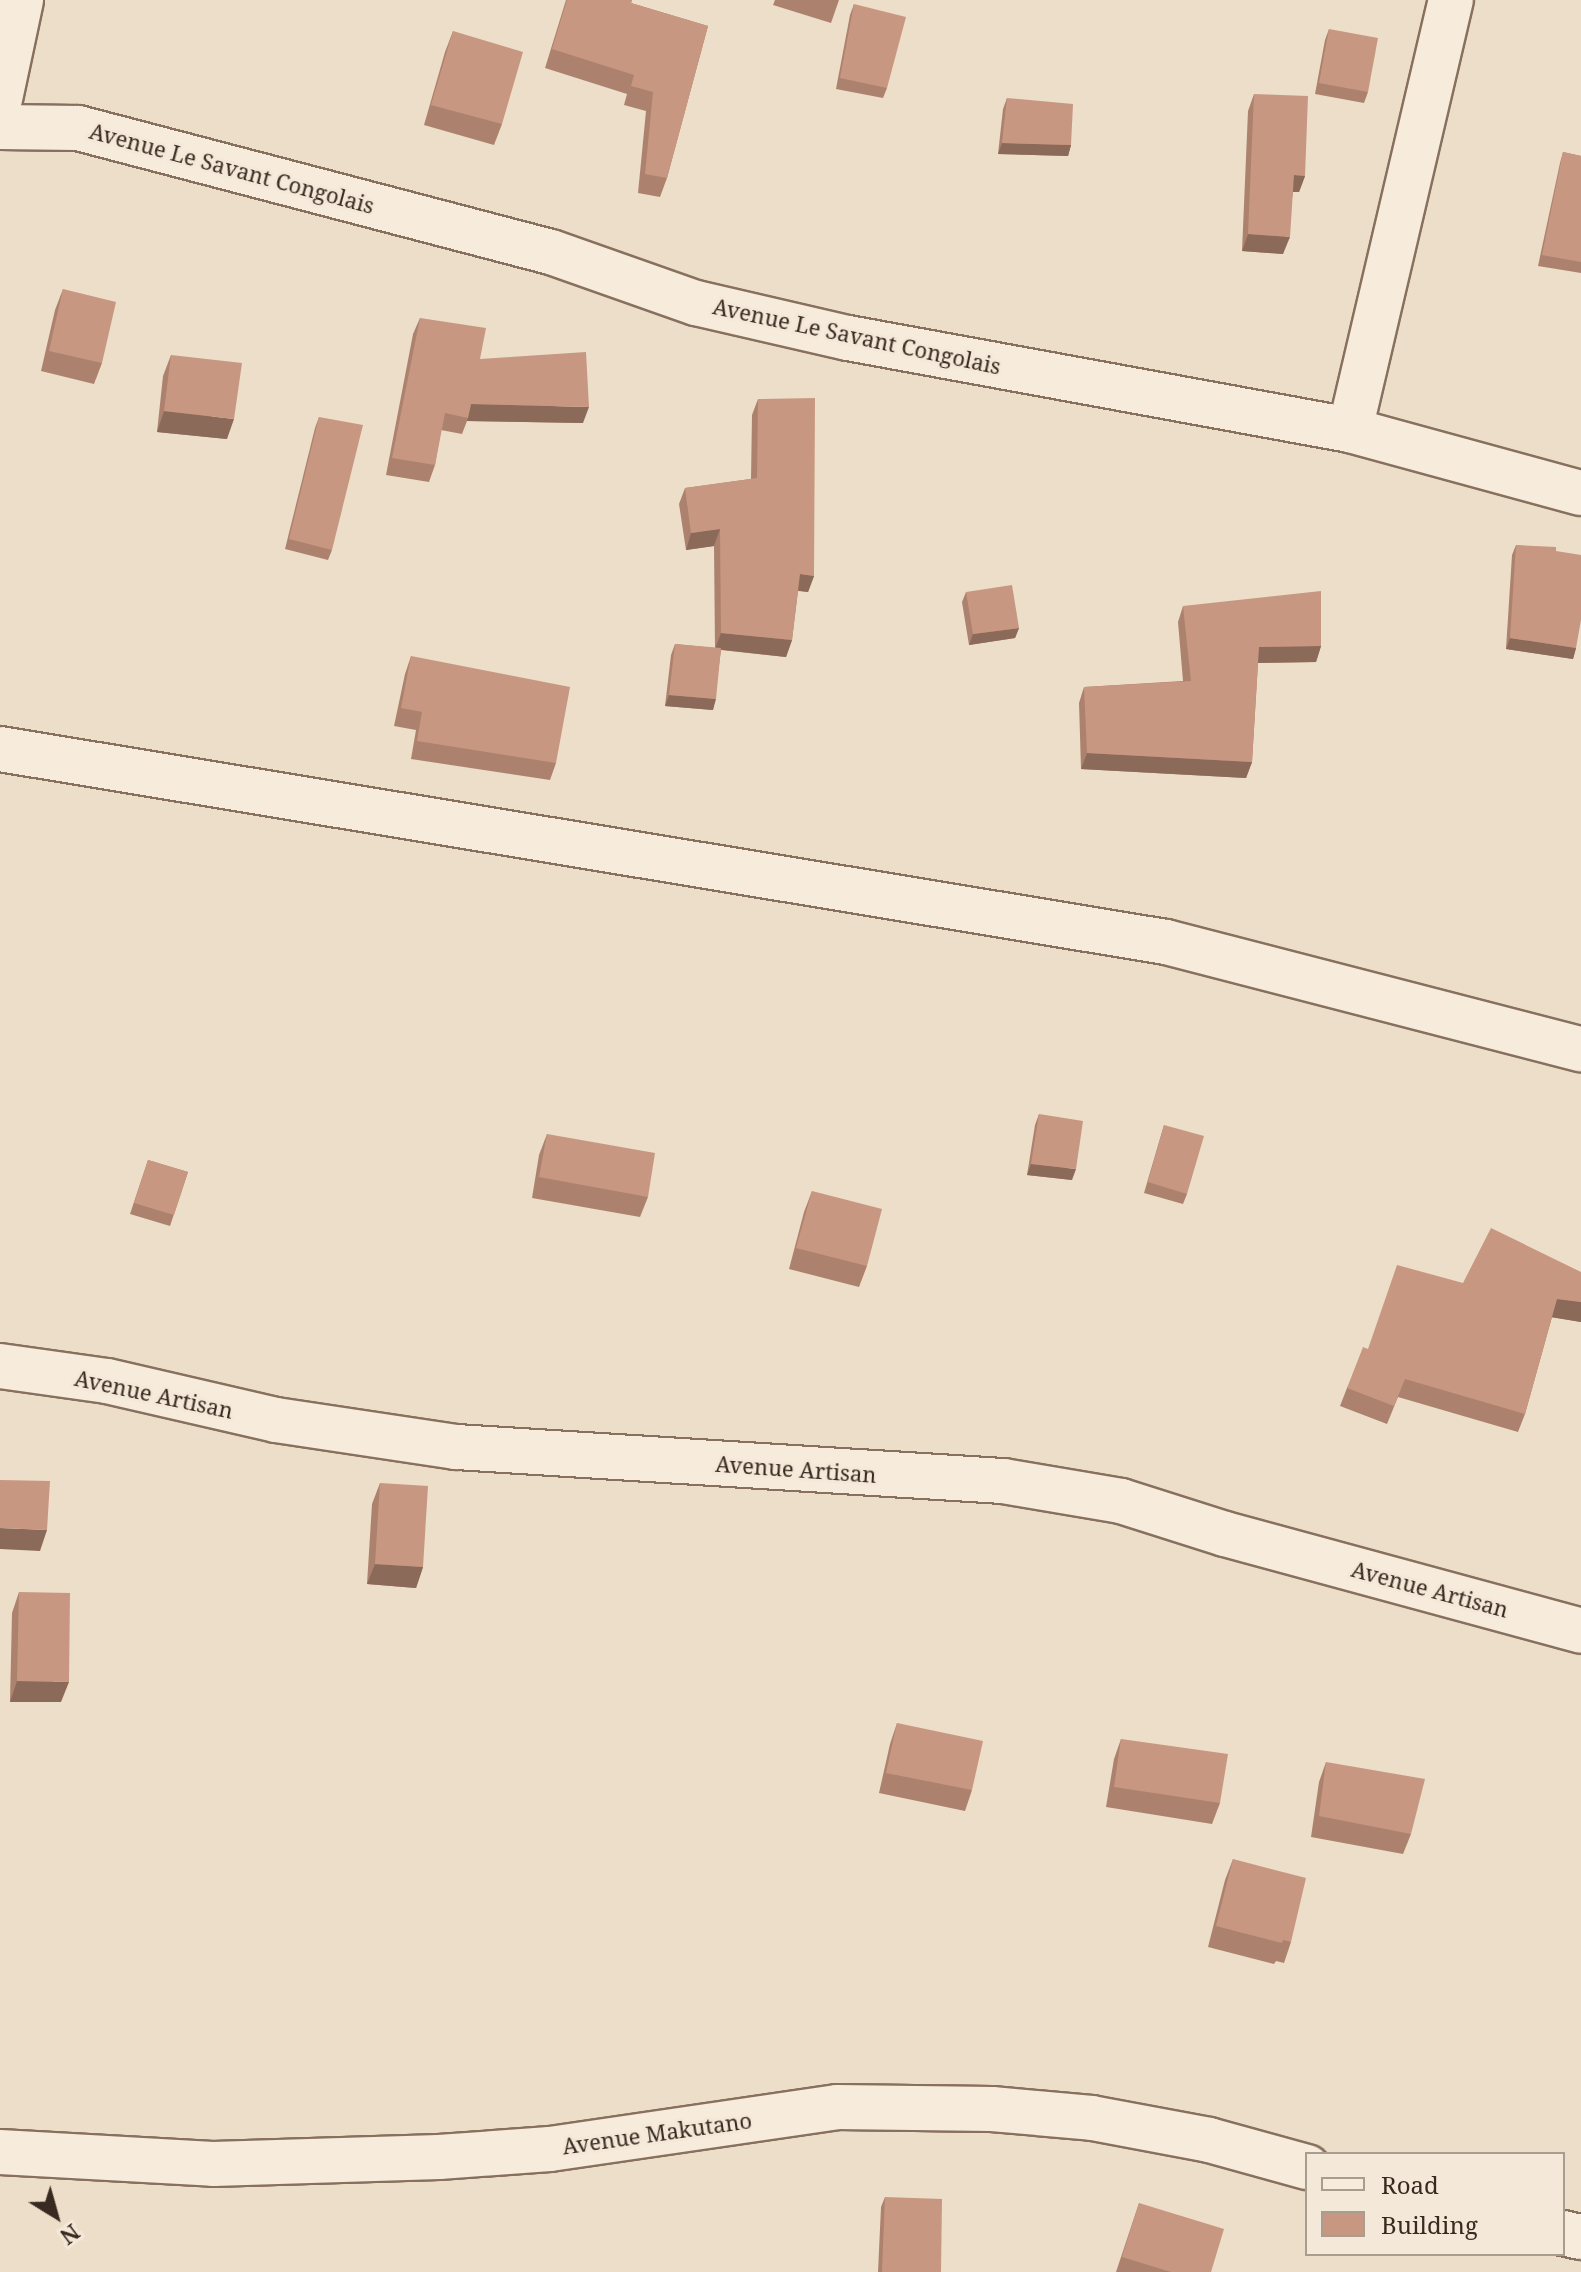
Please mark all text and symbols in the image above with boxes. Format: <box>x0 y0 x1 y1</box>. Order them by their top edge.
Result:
street label: Avenue Le Savant Congolais <box>87 117 377 219</box>
street label: Avenue Le Savant Congolais <box>711 293 1003 379</box>
street label: Avenue Artisan <box>72 1364 236 1424</box>
street label: Avenue Artisan <box>715 1450 877 1488</box>
street label: Avenue Artisan <box>1349 1555 1511 1623</box>
street label: Avenue Makutano <box>560 2107 754 2159</box>
legend <box>1305 2152 1565 2256</box>
text: Road <box>1381 2168 1439 2201</box>
north arrow <box>16 2176 96 2256</box>
text: Building <box>1381 2208 1478 2241</box>
text: N <box>54 2218 86 2252</box>

